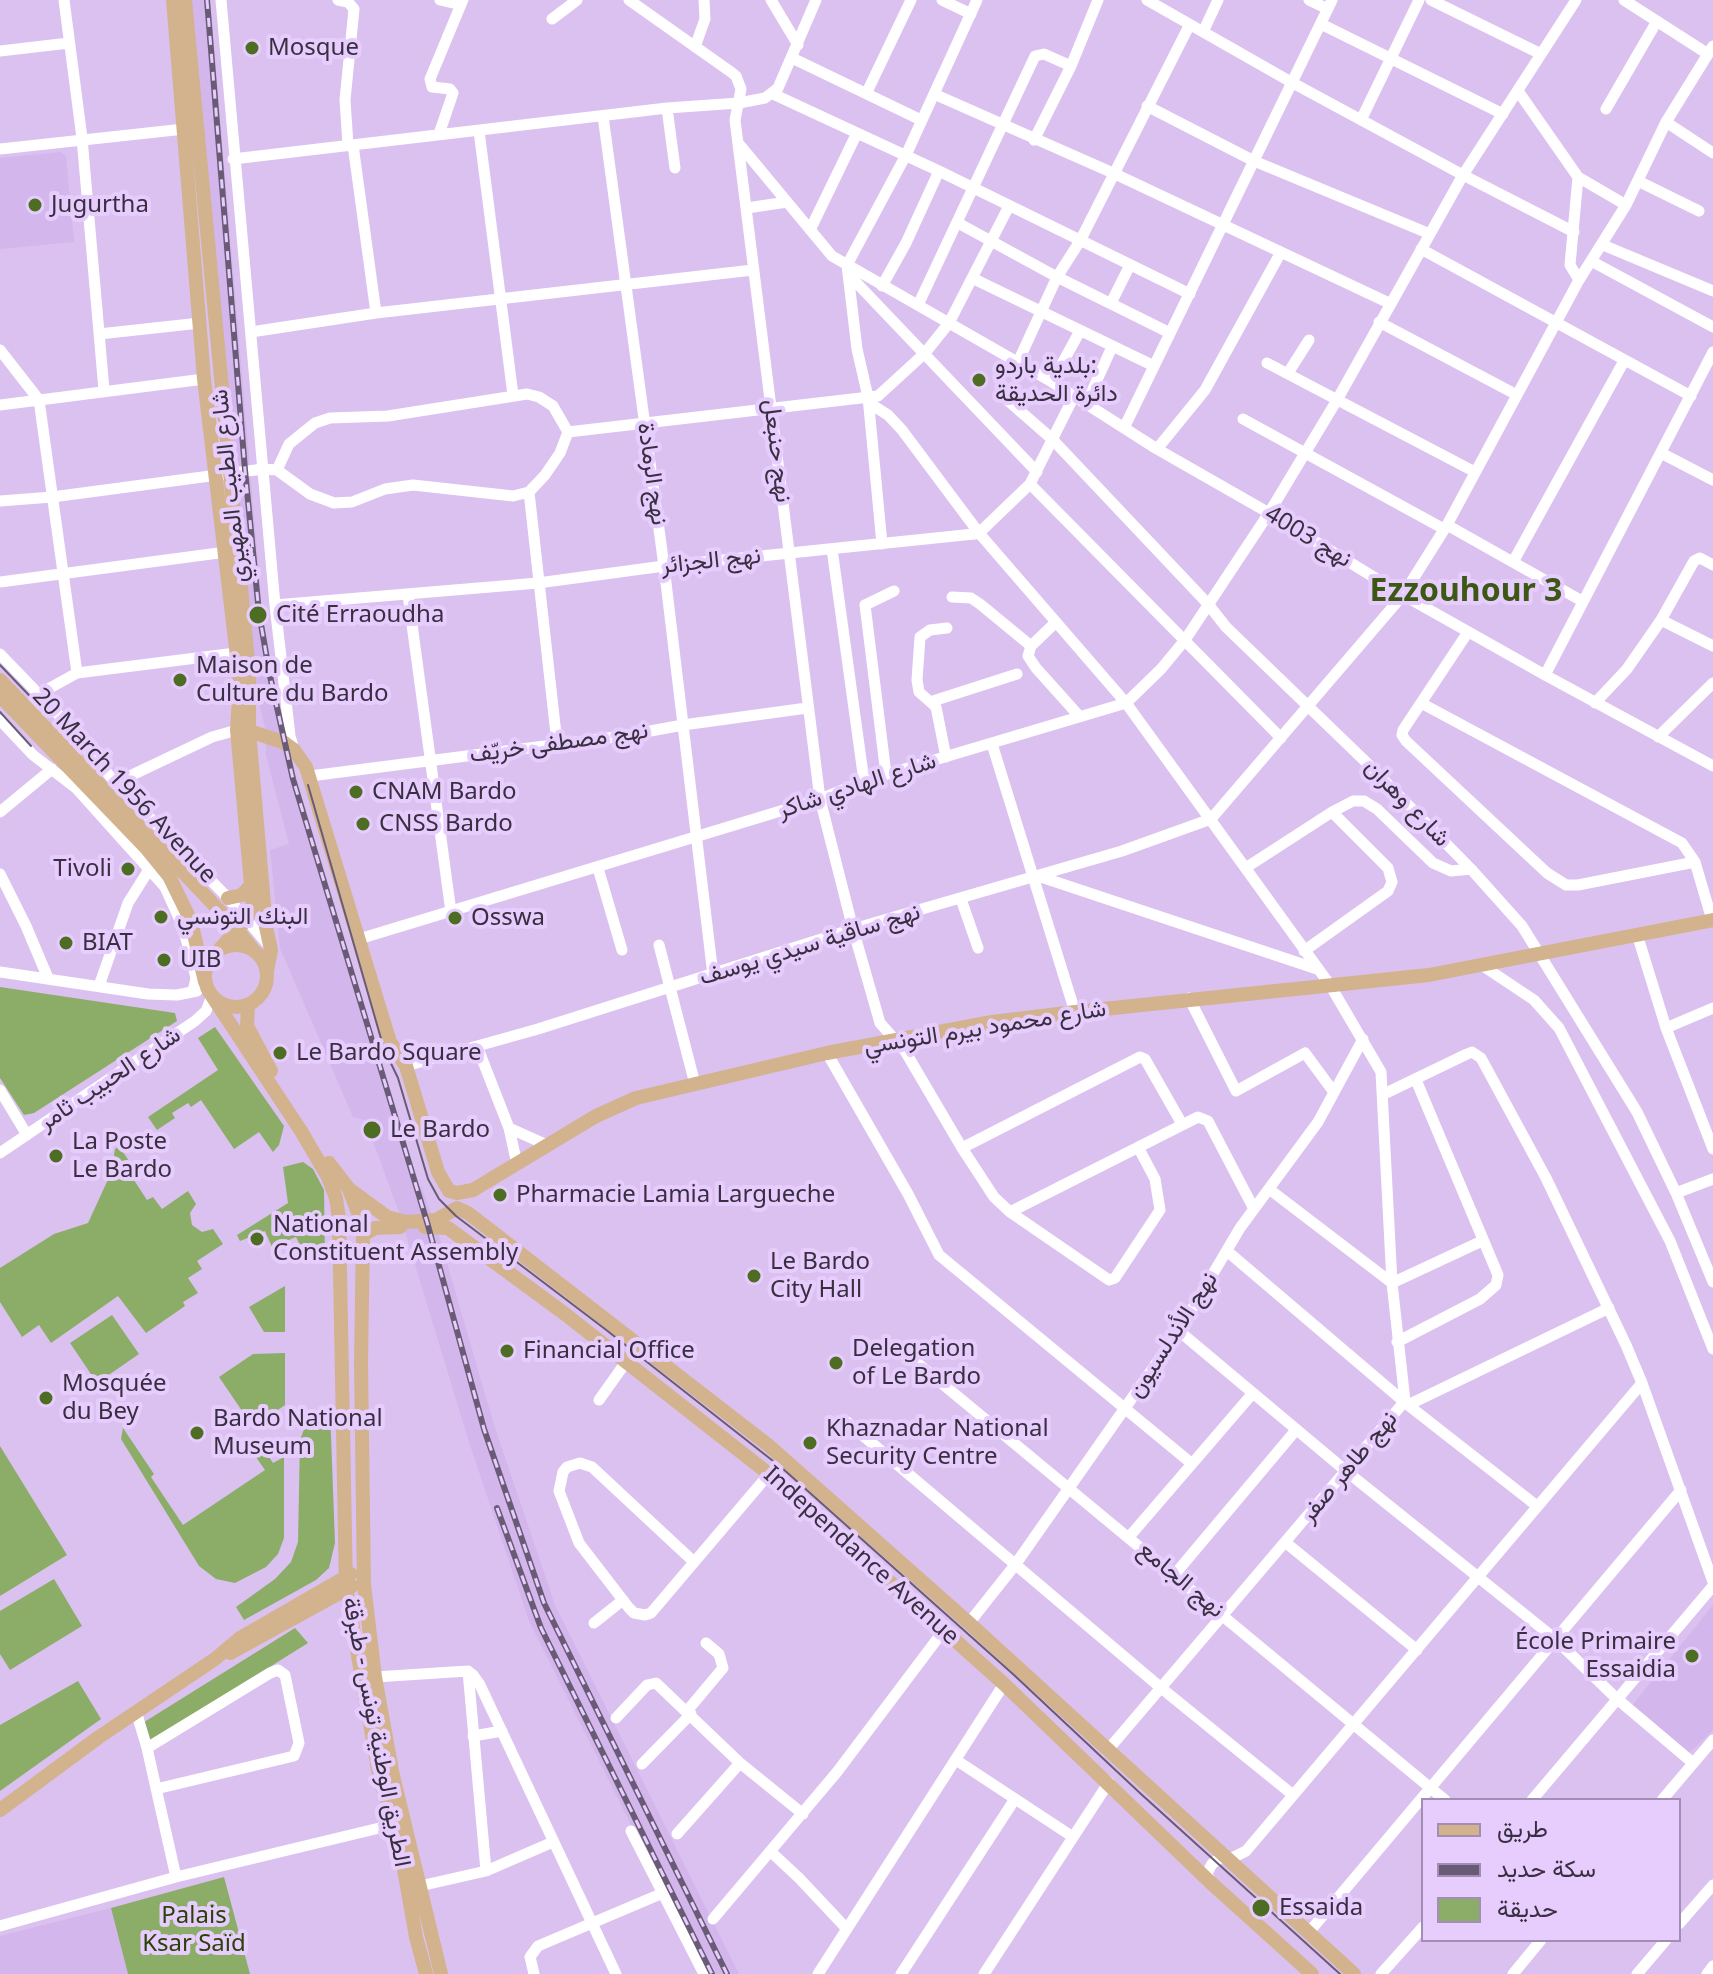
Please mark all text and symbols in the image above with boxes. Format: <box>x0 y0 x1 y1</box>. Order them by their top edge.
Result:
place label: Mosque <box>268 34 359 62</box>
marker: Mosque <box>243 39 261 57</box>
place label: Jugurtha <box>51 191 149 219</box>
marker: Jugurtha <box>26 196 44 214</box>
place label: بلدية باردو: دائرة الحديقة <box>995 352 1118 408</box>
marker: بلدية باردو: دائرة الحديقة <box>970 371 988 389</box>
street label: شارع الطيب المهيري <box>206 388 254 584</box>
street label: نهج حنبعل <box>756 398 798 504</box>
street label: نهج الرمادة <box>631 421 673 527</box>
street label: نهج 4003 <box>1259 500 1357 574</box>
street label: نهج الجزائر <box>660 541 762 581</box>
district label: Ezzouhour 3 <box>1370 573 1562 611</box>
place label: Cité Erraoudha <box>276 601 444 629</box>
marker: Cité Erraoudha <box>247 604 269 626</box>
place label: Maison de Culture du Bardo <box>196 652 389 708</box>
marker: Maison de Culture du Bardo <box>171 671 189 689</box>
street label: 20 March 1956 Avenue <box>26 682 222 890</box>
street label: نهج مصطفى خريّف <box>468 716 650 770</box>
street label: شارع الهادي شاكر <box>774 747 940 825</box>
street label: شارع وهران <box>1358 753 1456 853</box>
place label: CNAM Bardo <box>372 778 517 806</box>
marker: CNAM Bardo <box>347 783 365 801</box>
place label: CNSS Bardo <box>379 810 513 838</box>
marker: CNSS Bardo <box>354 815 372 833</box>
place label: Tivoli <box>53 855 112 883</box>
marker: Tivoli <box>119 860 137 878</box>
street label: نهج ساقية سيدي يوسف <box>696 898 924 992</box>
place label: البنك التونسي <box>177 903 308 931</box>
place label: Osswa <box>471 904 545 932</box>
marker: البنك التونسي <box>152 908 170 926</box>
marker: Osswa <box>446 909 464 927</box>
place label: BIAT <box>82 929 133 957</box>
marker: BIAT <box>57 934 75 952</box>
place label: UIB <box>180 946 221 974</box>
marker: UIB <box>155 951 173 969</box>
street label: شارع محمود بيرم التونسي <box>862 995 1108 1061</box>
street label: شارع الحبيب ثامر <box>33 1021 187 1137</box>
place label: Le Bardo Square <box>296 1039 482 1067</box>
marker: Le Bardo Square <box>271 1044 289 1062</box>
place label: Le Bardo <box>390 1116 490 1144</box>
marker: Le Bardo <box>361 1119 383 1141</box>
place label: La Poste Le Bardo <box>72 1128 172 1184</box>
marker: La Poste Le Bardo <box>47 1147 65 1165</box>
place label: Pharmacie Lamia Largueche <box>516 1181 835 1209</box>
marker: Pharmacie Lamia Largueche <box>491 1186 509 1204</box>
place label: National Constituent Assembly <box>273 1211 518 1267</box>
marker: National Constituent Assembly <box>248 1230 266 1248</box>
place label: Le Bardo City Hall <box>770 1248 870 1304</box>
marker: Le Bardo City Hall <box>745 1267 763 1285</box>
street label: نهج الأندلسيون <box>1122 1267 1224 1403</box>
place label: Delegation of Le Bardo <box>852 1335 981 1391</box>
place label: Financial Office <box>523 1337 695 1365</box>
marker: Financial Office <box>498 1342 516 1360</box>
marker: Delegation of Le Bardo <box>827 1354 845 1372</box>
place label: Mosquée du Bey <box>62 1370 166 1426</box>
marker: Mosquée du Bey <box>37 1389 55 1407</box>
place label: Bardo National Museum <box>213 1405 383 1461</box>
street label: نهج طاهر صفر <box>1294 1405 1404 1529</box>
place label: Khaznadar National Security Centre <box>826 1415 1049 1471</box>
marker: Bardo National Museum <box>188 1424 206 1442</box>
marker: Khaznadar National Security Centre <box>801 1434 819 1452</box>
street label: Independance Avenue <box>757 1461 965 1651</box>
street label: نهج الجامع <box>1132 1536 1230 1624</box>
street label: الطريق الوطنية تونس - طبرقة <box>336 1595 416 1869</box>
place label: École Primaire Essaidia <box>1515 1628 1676 1684</box>
marker: École Primaire Essaidia <box>1683 1647 1701 1665</box>
legend <box>1421 1798 1681 1942</box>
text: طريق <box>1497 1811 1548 1844</box>
text: سكة حديد <box>1497 1851 1596 1884</box>
text: حديقة <box>1497 1891 1558 1924</box>
place label: Essaida <box>1279 1894 1363 1922</box>
marker: Essaida <box>1250 1897 1272 1919</box>
park label: Palais Ksar Saïd <box>142 1902 246 1958</box>

